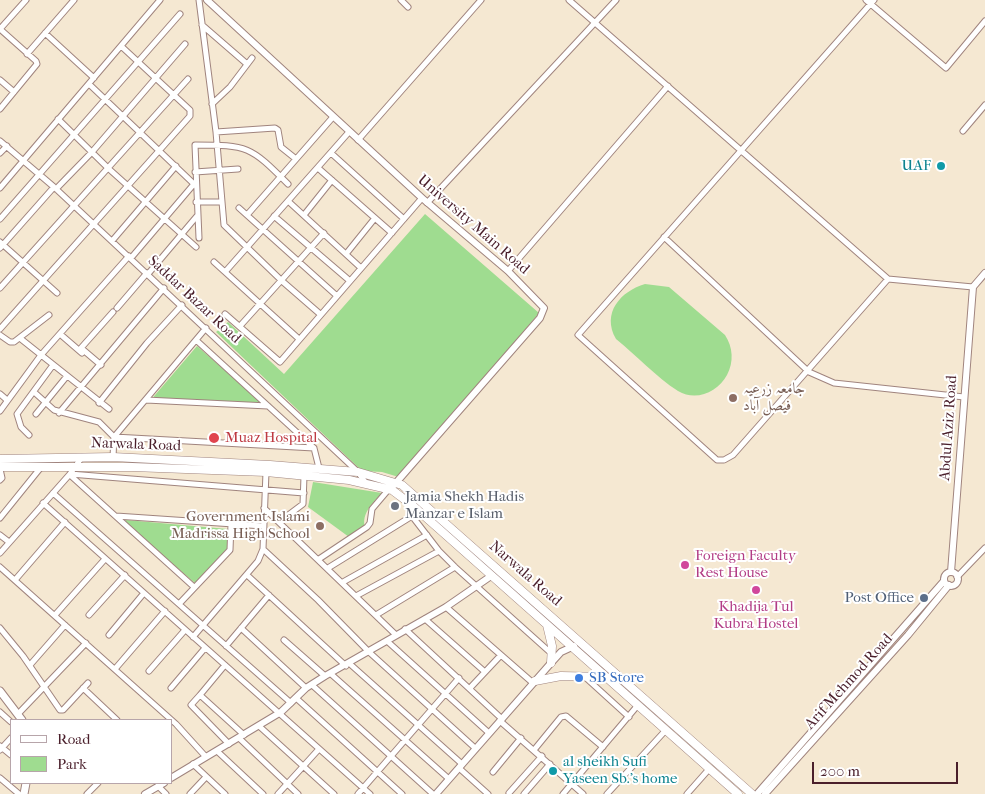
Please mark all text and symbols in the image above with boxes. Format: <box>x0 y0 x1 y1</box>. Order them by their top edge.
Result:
place label: UAF <box>902 157 931 175</box>
marker: UAF <box>935 160 947 172</box>
street label: University Main Road <box>413 171 533 279</box>
street label: Saddar Bazar Road <box>144 252 244 348</box>
street label: Abdul Aziz Road <box>936 375 962 481</box>
place label: جامعہ زرعیہ فیصل آباد <box>743 380 805 415</box>
marker: جامعہ زرعیہ فیصل آباد <box>727 392 739 404</box>
place label: Muaz Hospital <box>225 429 318 447</box>
marker: Muaz Hospital <box>207 431 221 445</box>
street label: Narwala Road <box>91 434 181 456</box>
place label: Jamia Shekh Hadis Manzar e Islam <box>405 488 524 523</box>
marker: Jamia Shekh Hadis Manzar e Islam <box>389 500 401 512</box>
place label: Government Islami Madrissa High School <box>171 508 310 543</box>
marker: Government Islami Madrissa High School <box>314 520 326 532</box>
street label: Narwala Road <box>485 538 565 610</box>
place label: Foreign Faculty Rest House <box>695 547 796 582</box>
marker: Foreign Faculty Rest House <box>679 559 691 571</box>
marker: Khadija Tul Kubra Hostel <box>750 584 762 596</box>
place label: Post Office <box>845 589 914 607</box>
marker: Post Office <box>918 592 930 604</box>
place label: Khadija Tul Kubra Hostel <box>714 598 798 633</box>
street label: Arif Mehmod Road <box>801 630 897 734</box>
place label: SB Store <box>589 669 644 687</box>
marker: SB Store <box>573 672 585 684</box>
legend <box>10 719 172 784</box>
text: Road <box>57 730 90 748</box>
scale bar <box>815 752 961 784</box>
place label: al sheikh Sufi Yaseen Sb.'s home <box>563 753 677 788</box>
text: Park <box>57 755 87 773</box>
text: 200 m <box>820 762 860 780</box>
marker: al sheikh Sufi Yaseen Sb.'s home <box>547 765 559 777</box>

